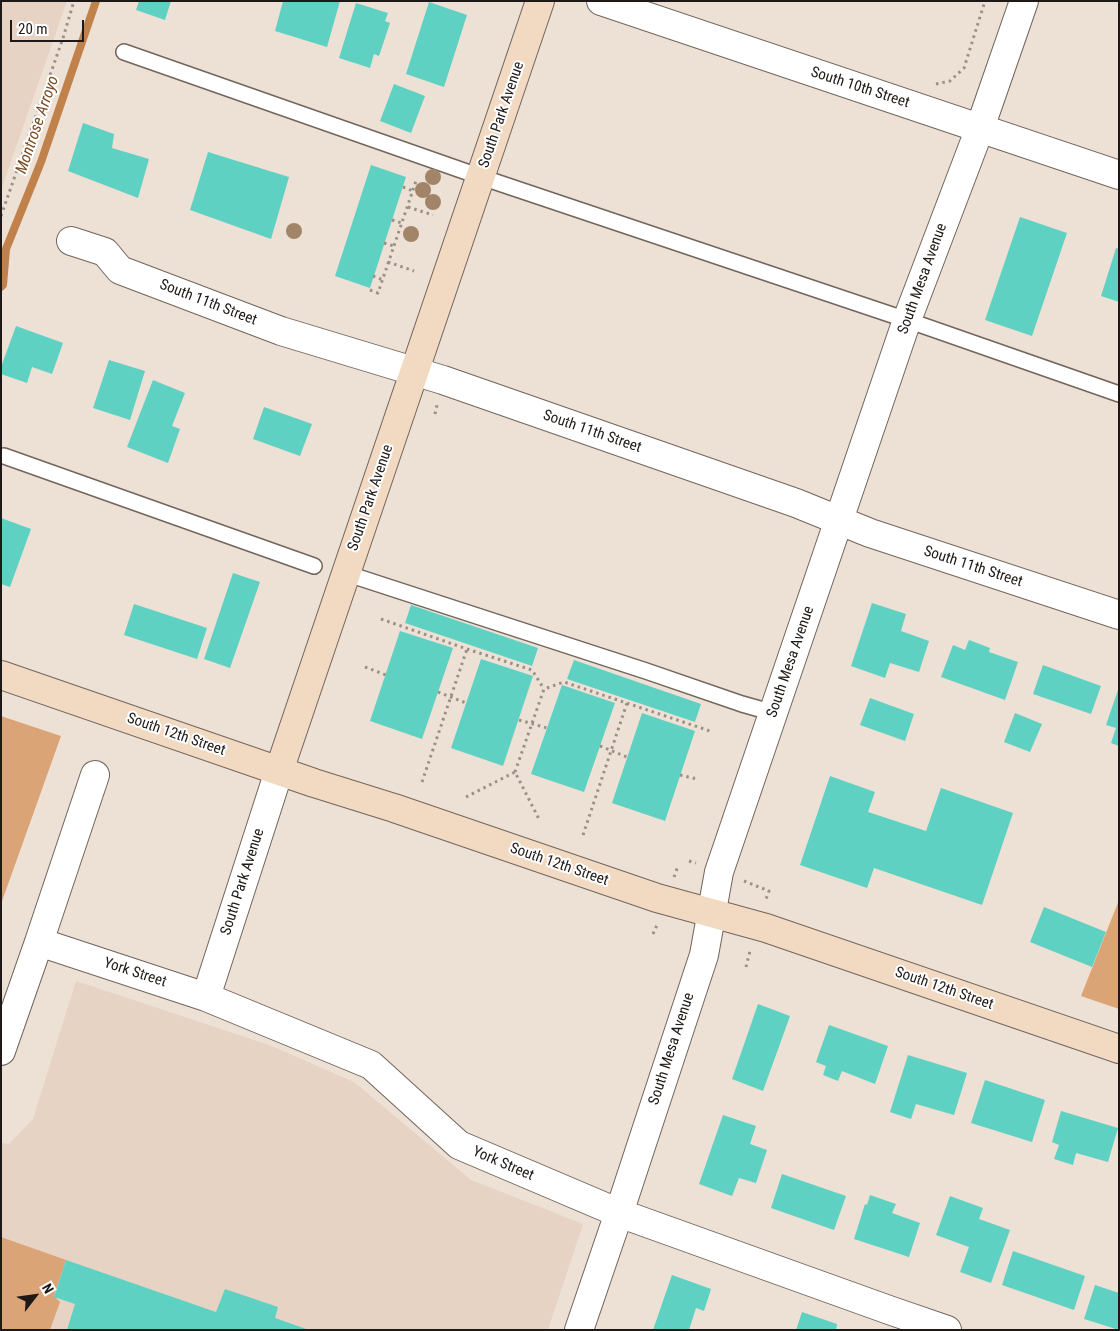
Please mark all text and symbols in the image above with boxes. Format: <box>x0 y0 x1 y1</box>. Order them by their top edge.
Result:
scale bar <box>12 10 86 42</box>
text: 20 m <box>18 20 48 38</box>
street label: South Park Avenue <box>475 60 529 170</box>
street label: South 10th Street <box>808 64 912 112</box>
water label: Montrose Arroyo <box>12 74 64 176</box>
street label: South Mesa Avenue <box>895 221 951 337</box>
street label: South 11th Street <box>157 276 259 330</box>
street label: South 11th Street <box>540 407 644 457</box>
street label: South Park Avenue <box>344 443 398 553</box>
street label: South 11th Street <box>921 543 1025 591</box>
street label: South Mesa Avenue <box>763 604 819 720</box>
street label: South 12th Street <box>124 710 228 760</box>
street label: South Park Avenue <box>217 826 269 938</box>
street label: South 12th Street <box>507 840 611 890</box>
street label: York Street <box>101 954 169 992</box>
street label: South 12th Street <box>892 964 996 1014</box>
street label: South Mesa Avenue <box>645 991 699 1107</box>
street label: York Street <box>470 1143 536 1185</box>
north arrow <box>10 1271 60 1321</box>
text: N <box>39 1281 57 1296</box>

